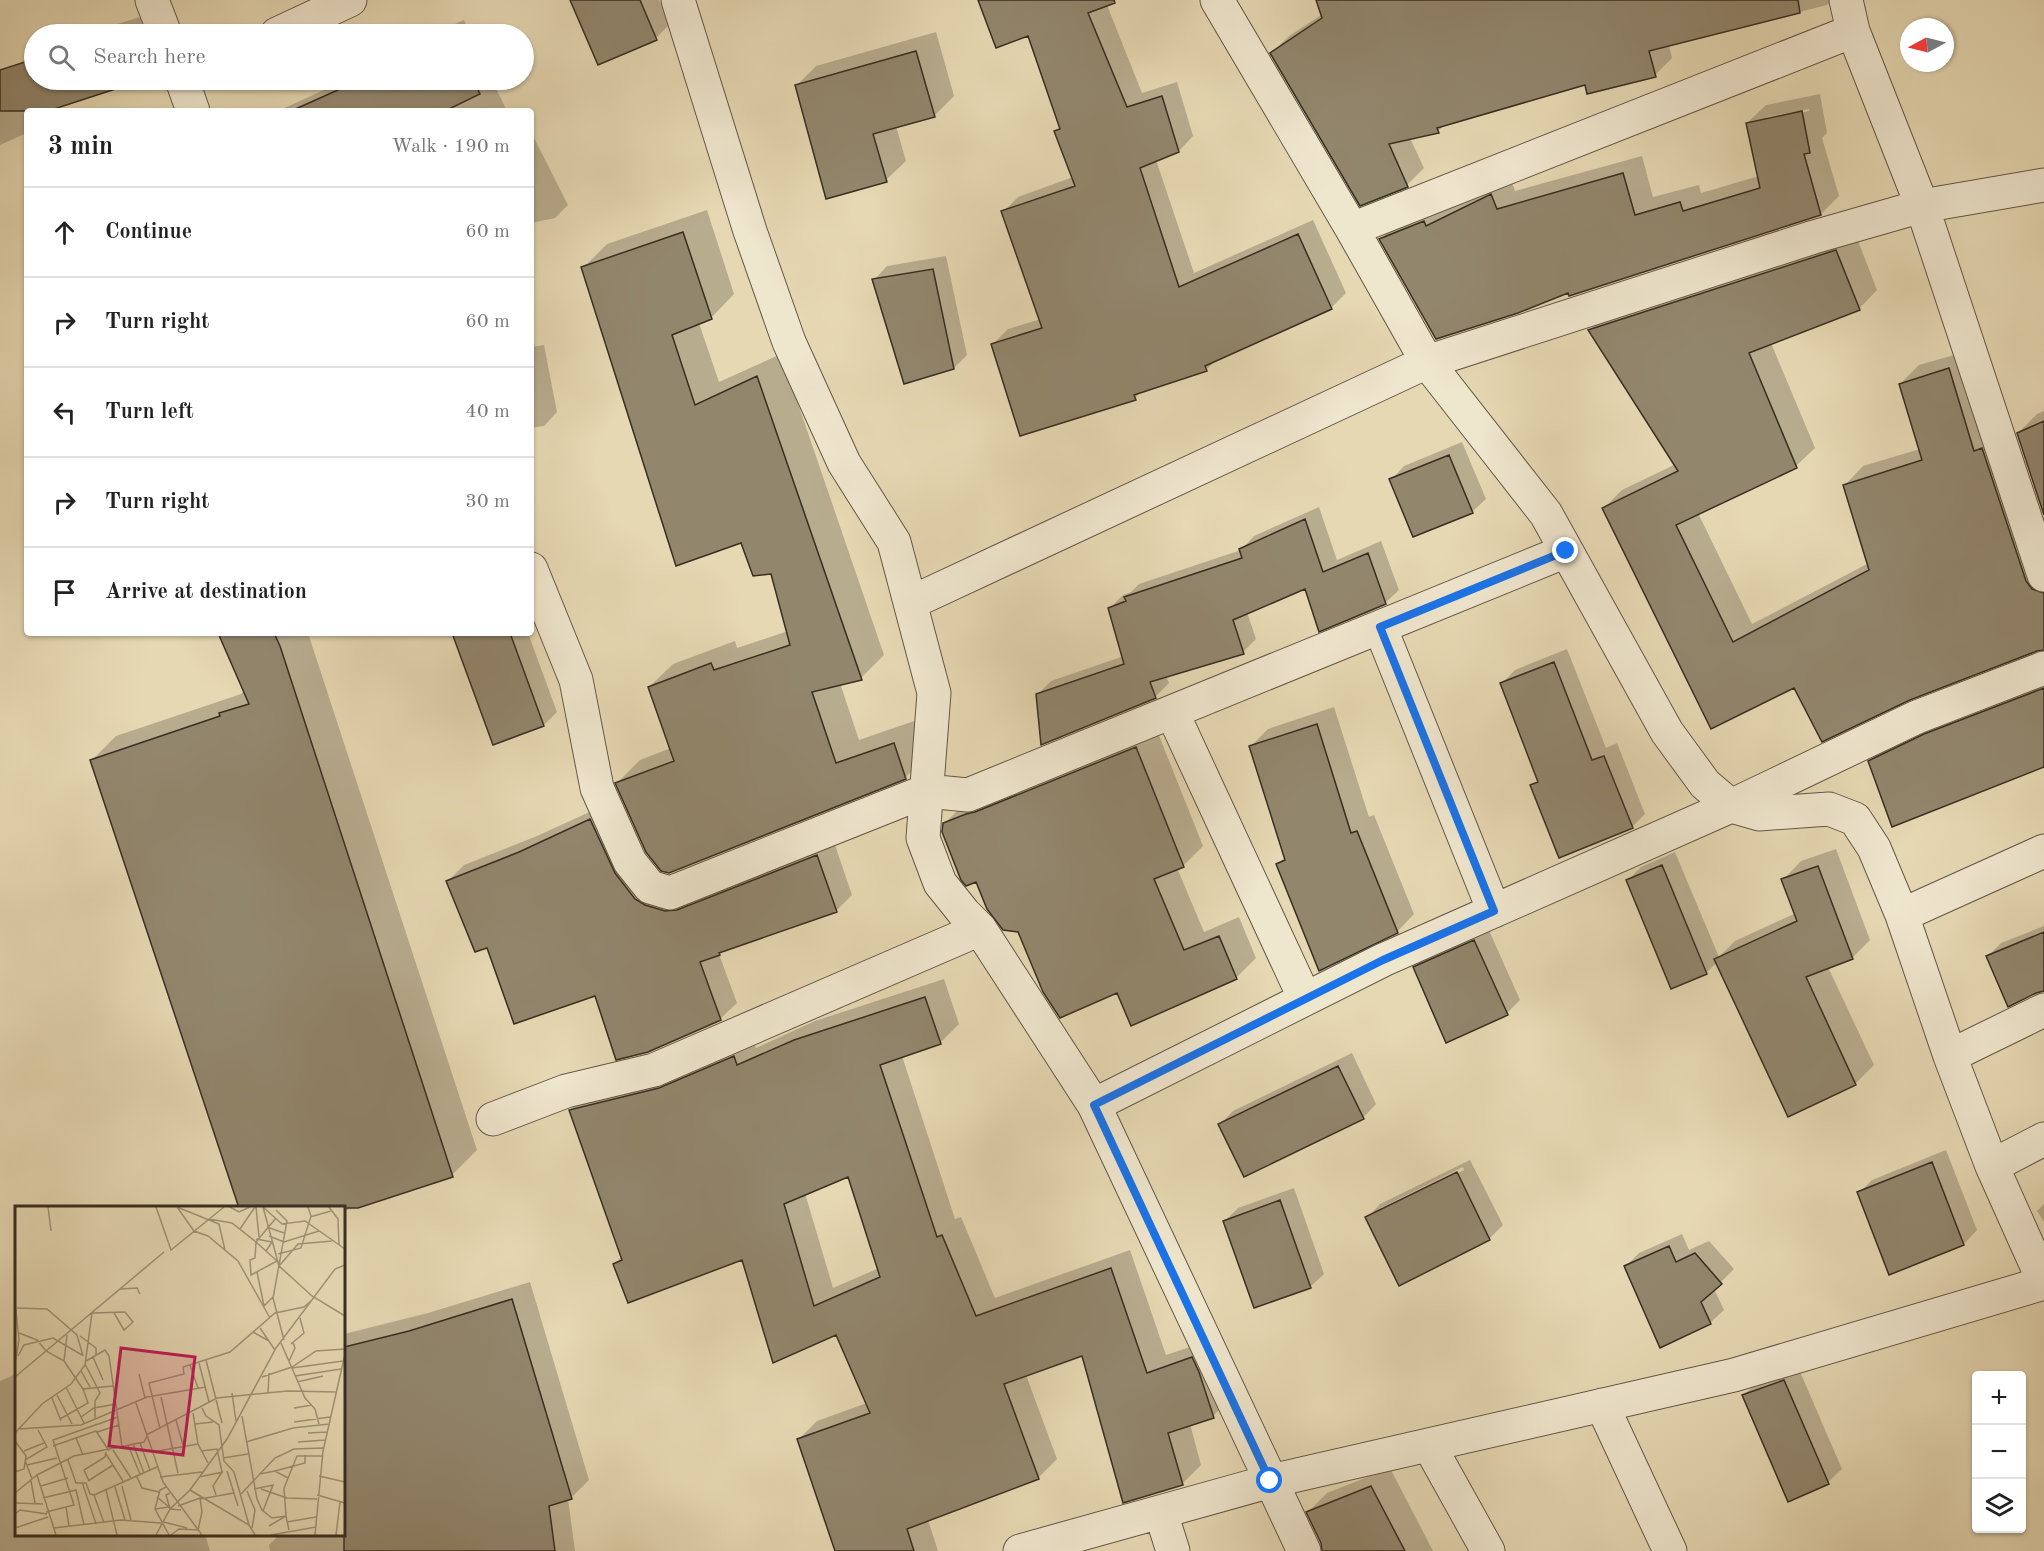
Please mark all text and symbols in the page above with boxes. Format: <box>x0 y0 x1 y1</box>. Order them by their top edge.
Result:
north arrow <box>1900 18 1954 72</box>
search box <box>24 24 534 90</box>
icon: search <box>45 41 78 74</box>
text: Search here <box>93 46 206 68</box>
text: 3 min <box>48 134 113 160</box>
text: Walk · 190 m <box>391 137 510 157</box>
icon: ahead <box>48 216 81 249</box>
text: Continue <box>105 221 192 243</box>
text: 60 m <box>465 222 510 242</box>
icon: right <box>48 306 81 339</box>
text: Turn right <box>105 311 209 333</box>
text: 60 m <box>465 312 510 332</box>
icon: left <box>48 396 81 429</box>
text: Turn left <box>105 401 194 423</box>
text: 40 m <box>465 402 510 422</box>
icon: right <box>48 486 81 519</box>
text: Turn right <box>105 491 209 513</box>
text: 30 m <box>465 492 510 512</box>
route end <box>1552 537 1578 563</box>
icon: arrive <box>48 576 81 609</box>
text: Arrive at destination <box>105 581 307 603</box>
inset map <box>15 1206 345 1536</box>
map controls <box>1972 1371 2026 1533</box>
button: + <box>1972 1371 2026 1425</box>
button: − <box>1972 1425 2026 1479</box>
route start <box>1256 1467 1282 1493</box>
button: layers <box>1972 1479 2026 1533</box>

